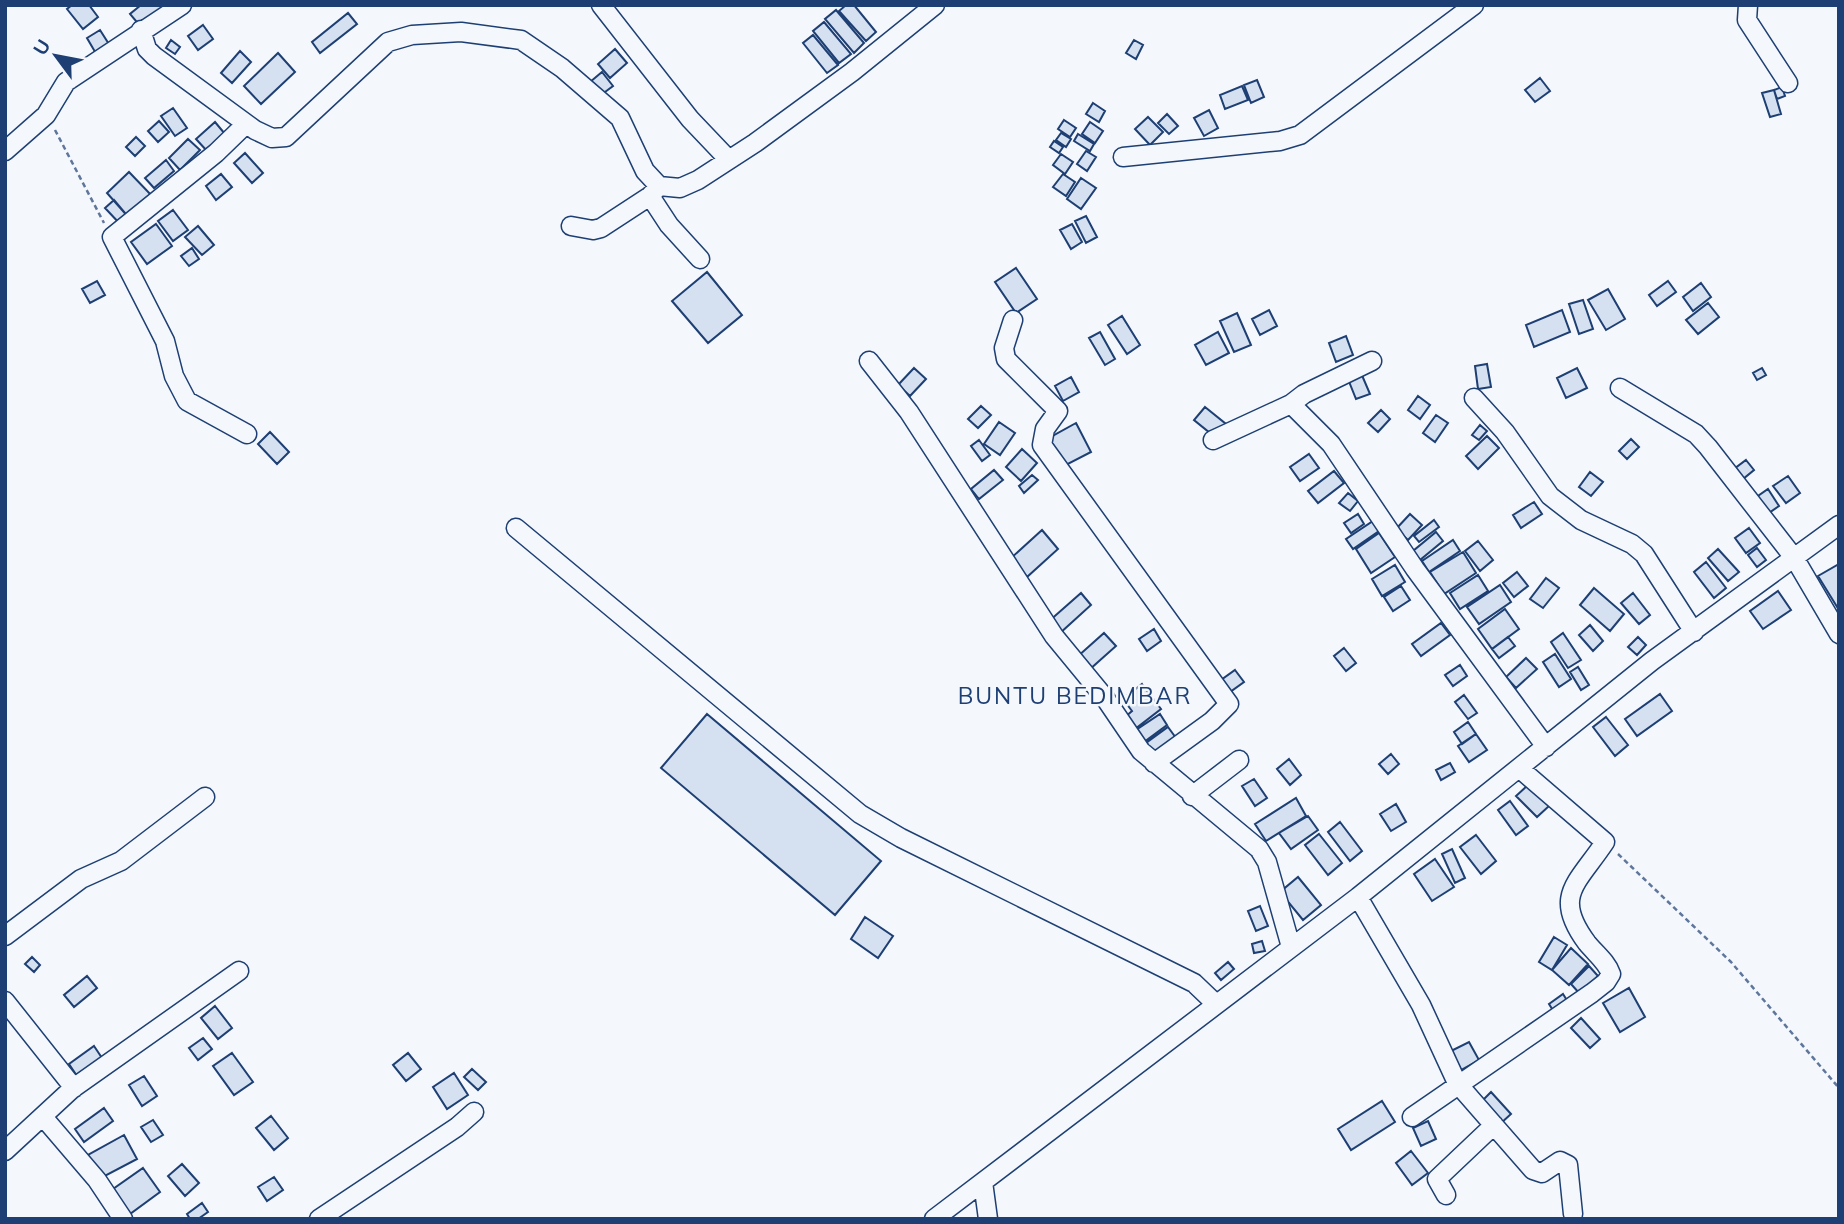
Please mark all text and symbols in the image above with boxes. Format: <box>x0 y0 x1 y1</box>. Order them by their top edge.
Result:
north arrow <box>21 21 91 91</box>
text: U <box>28 35 55 59</box>
district label: BUNTU BEDIMBAR <box>958 681 1192 710</box>

